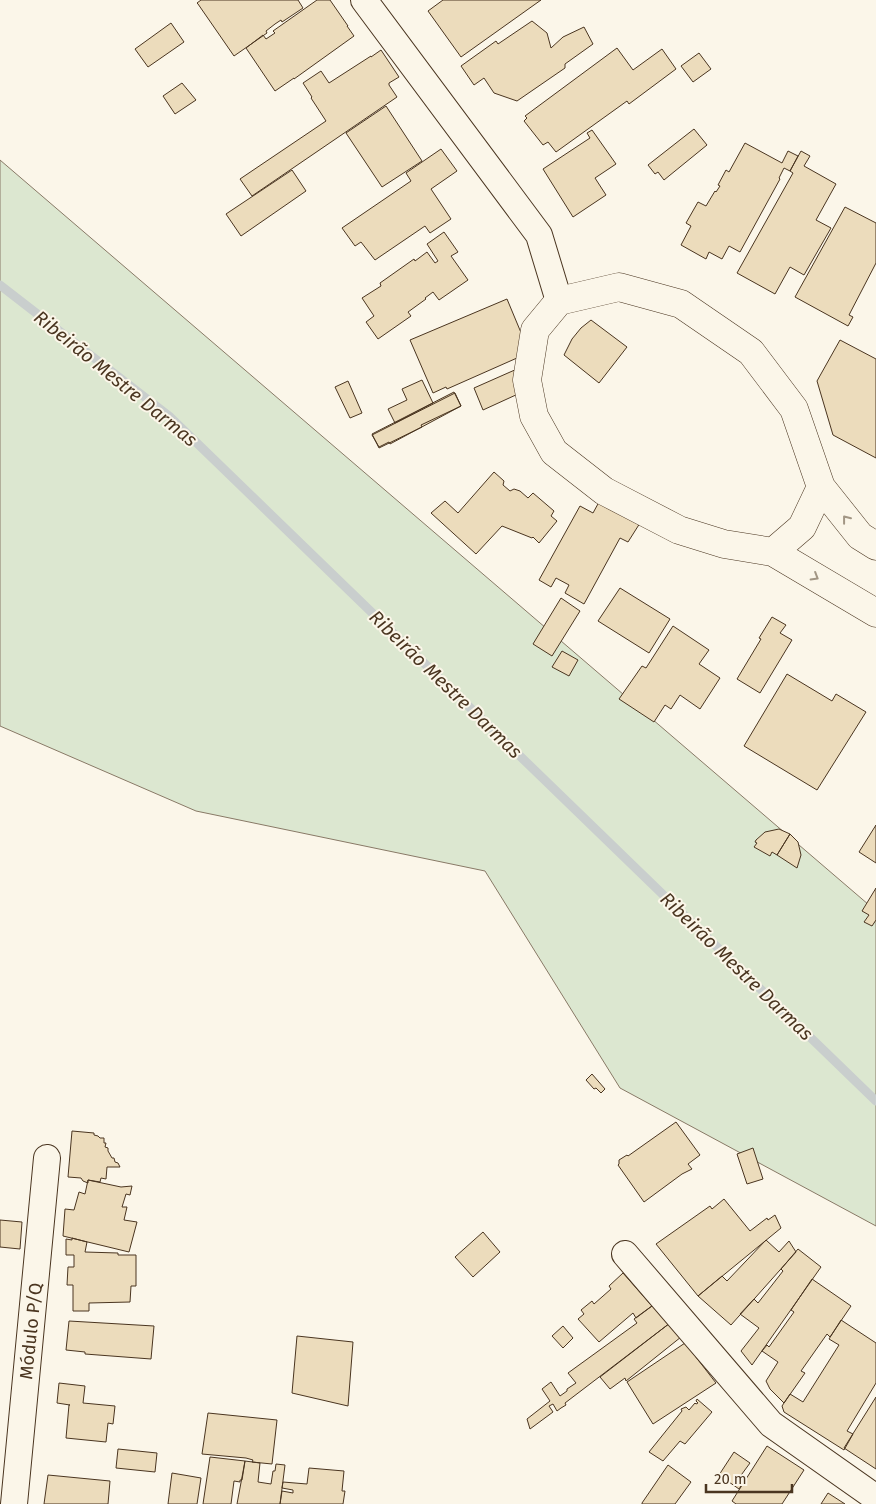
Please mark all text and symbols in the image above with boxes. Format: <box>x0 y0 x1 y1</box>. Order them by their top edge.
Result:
water label: Ribeirão Mestre Darmas <box>29 305 202 451</box>
one-way arrow <box>843 515 852 524</box>
one-way arrow <box>810 571 819 581</box>
water label: Ribeirão Mestre Darmas <box>364 605 527 763</box>
water label: Ribeirão Mestre Darmas <box>655 887 818 1045</box>
street label: Módulo P/Q <box>15 1282 47 1380</box>
scale bar <box>706 1462 792 1494</box>
text: 20 m <box>714 1470 747 1488</box>

